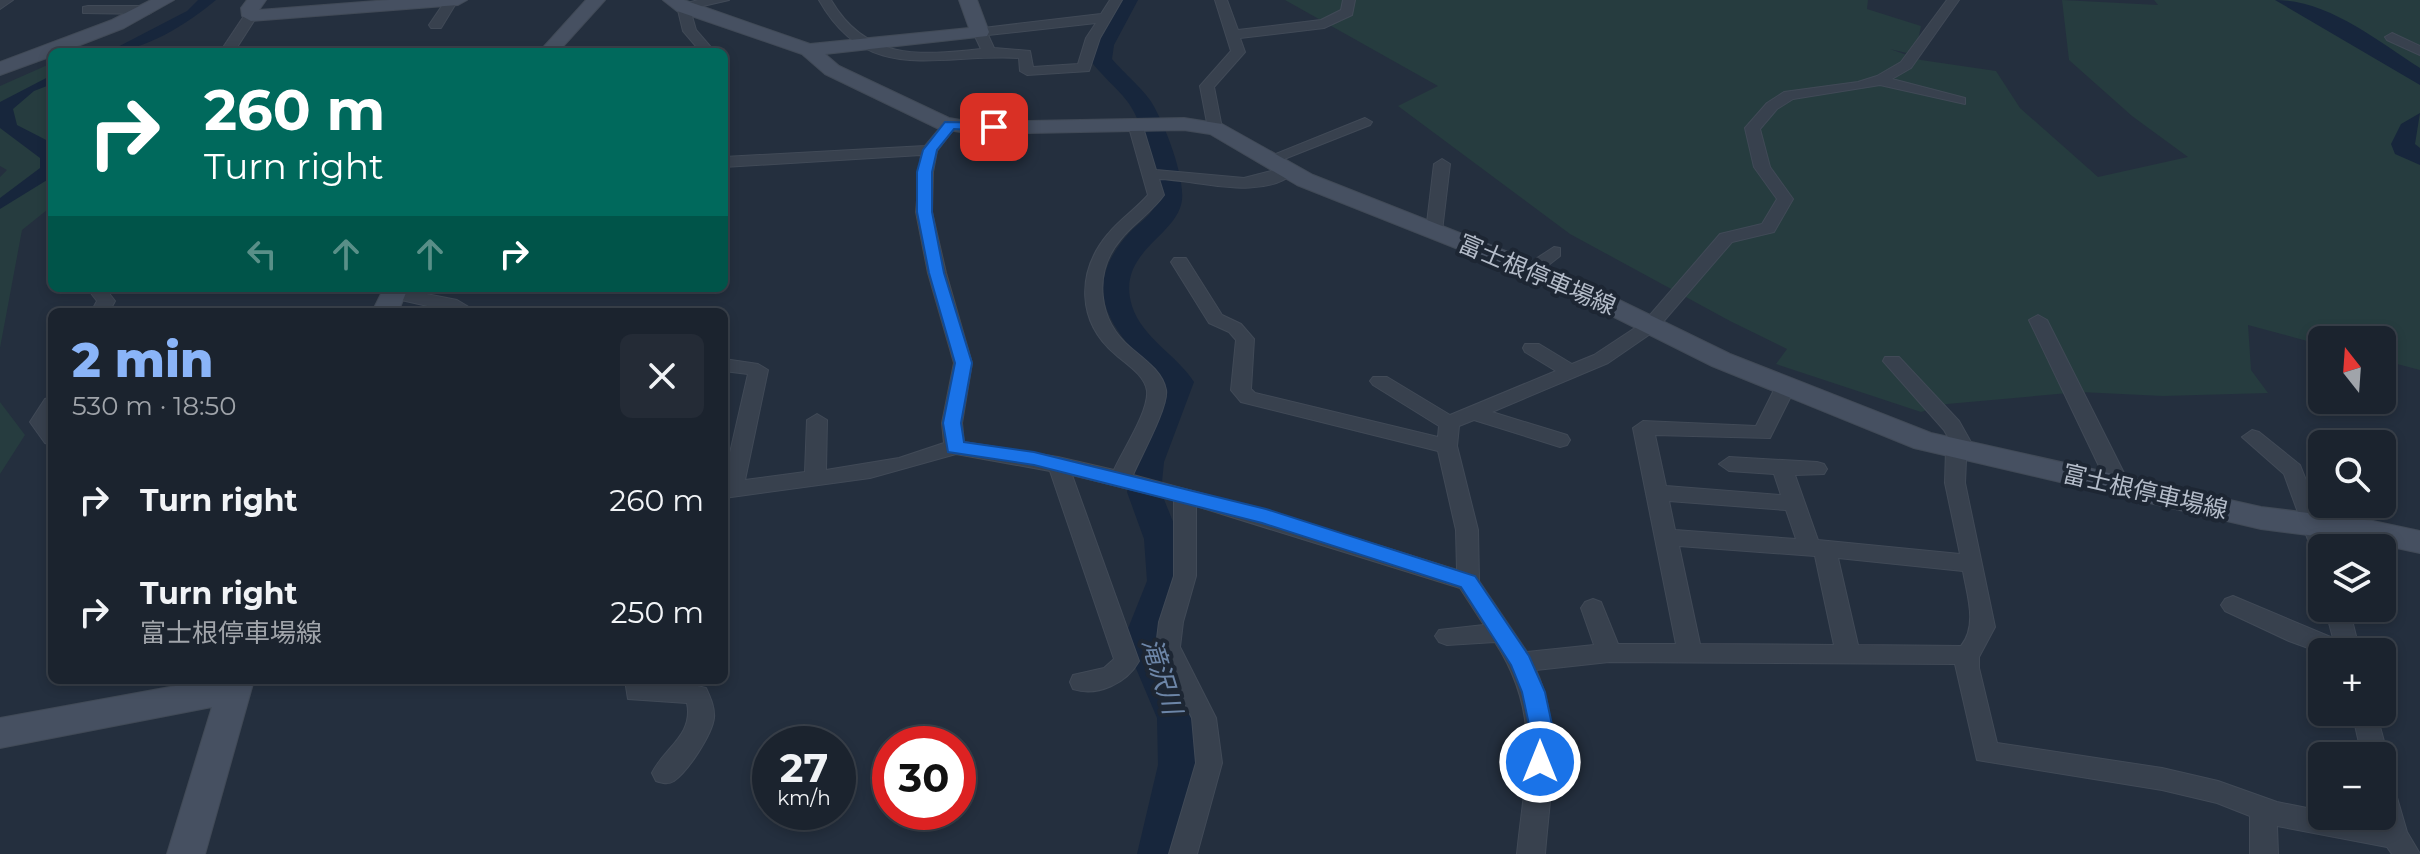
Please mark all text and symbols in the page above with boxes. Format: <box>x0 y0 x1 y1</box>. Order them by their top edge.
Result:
text: 260 m <box>204 76 385 144</box>
icon: right <box>72 80 176 184</box>
pin <box>960 93 1028 161</box>
icon: arrive <box>972 105 1016 149</box>
text: Turn right <box>204 144 384 188</box>
street label: 富士根停車場線 <box>1454 228 1620 321</box>
icon: left <box>240 232 284 276</box>
icon: ahead <box>324 232 368 276</box>
icon: ahead <box>408 232 452 276</box>
icon: right <box>492 232 536 276</box>
north arrow <box>2308 326 2396 414</box>
map controls <box>2308 326 2396 830</box>
text: 2 min <box>72 331 213 389</box>
button: close <box>620 334 704 418</box>
text: 530 m · 18:50 <box>72 390 236 422</box>
button: search <box>2308 430 2396 518</box>
street label: 富士根停車場線 <box>2060 458 2230 525</box>
icon: right <box>72 478 116 522</box>
text: Turn right <box>140 482 297 519</box>
text: 260 m <box>609 482 704 519</box>
button: layers <box>2308 534 2396 622</box>
text: Turn right <box>140 575 297 612</box>
icon: right <box>72 590 116 634</box>
text: 250 m <box>610 594 704 631</box>
text: 富士根停車場線 <box>140 617 322 649</box>
water label: 滝沢川 <box>1135 634 1190 721</box>
button: + <box>2308 638 2396 726</box>
position arrow <box>1498 720 1582 804</box>
speed limit sign: 30 <box>872 726 976 830</box>
button: − <box>2308 742 2396 830</box>
text: 27 <box>780 743 828 792</box>
text: km/h <box>777 786 831 810</box>

